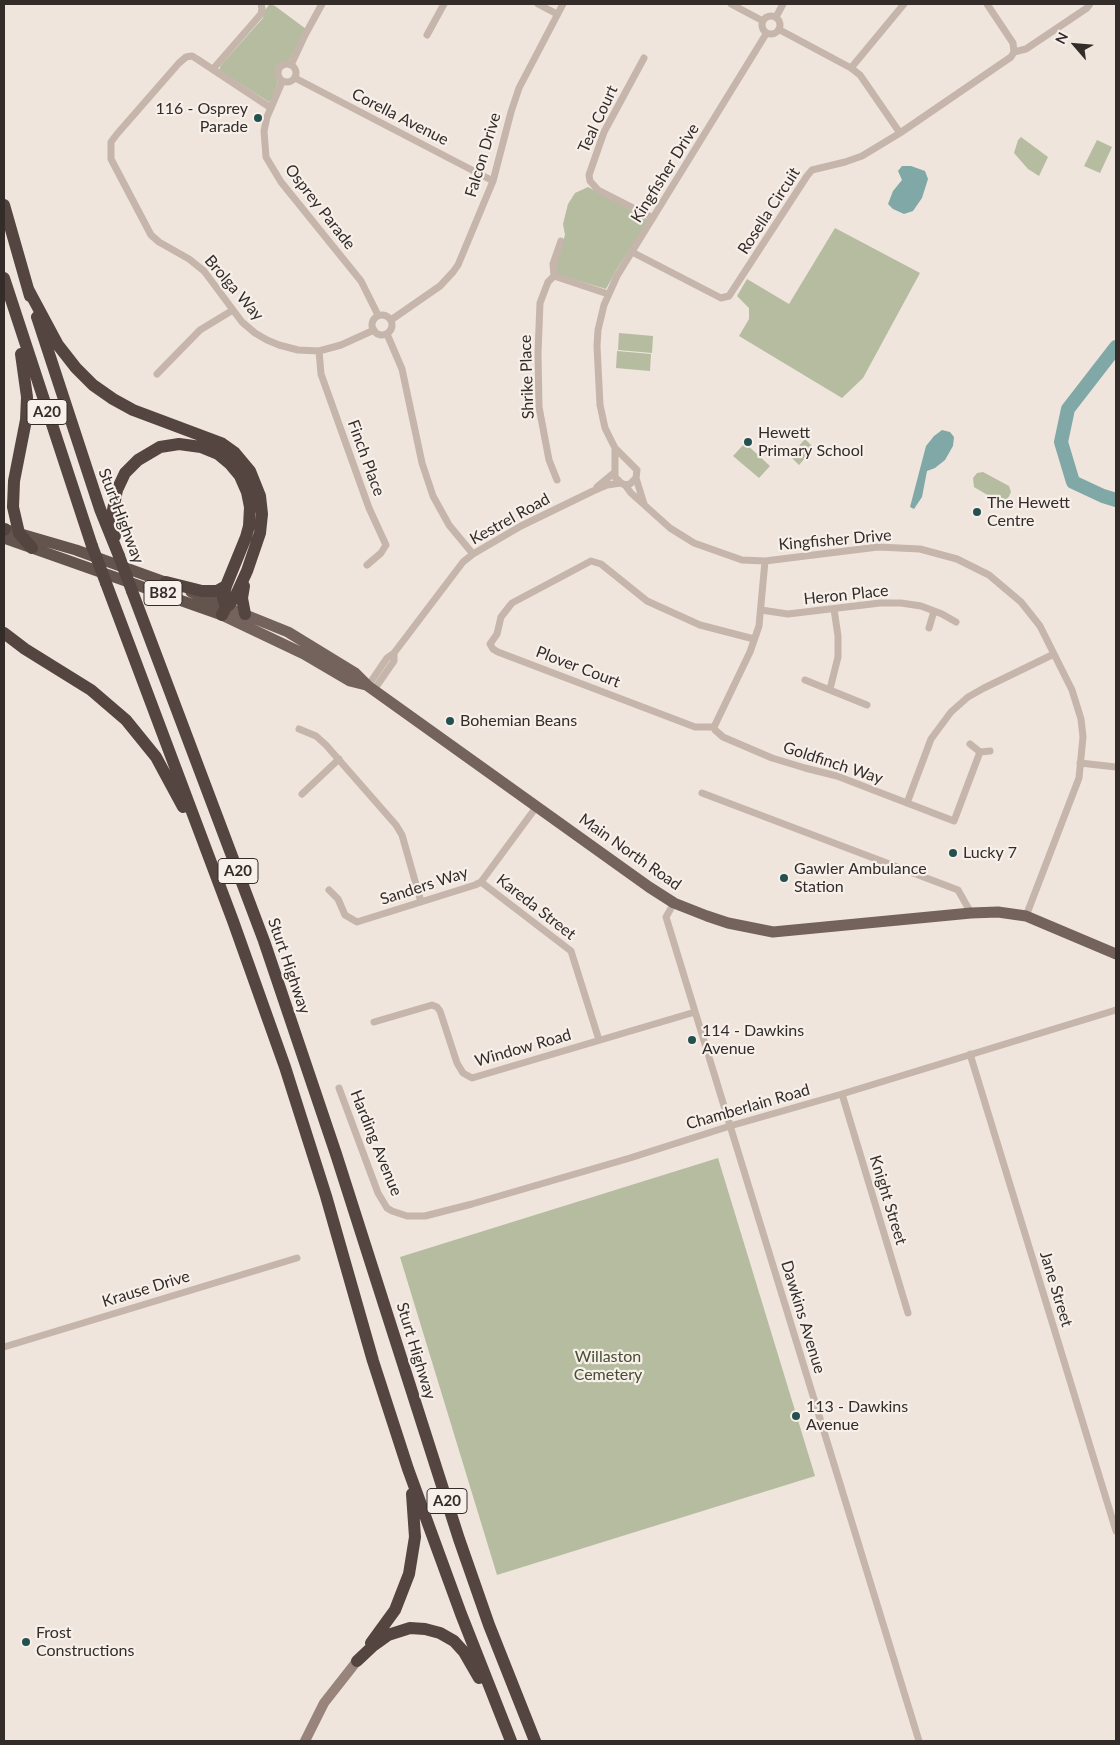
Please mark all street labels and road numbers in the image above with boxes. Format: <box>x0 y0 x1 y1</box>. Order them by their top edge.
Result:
street label: Teal Court <box>574 82 622 156</box>
street label: Corella Avenue <box>348 84 452 150</box>
street label: Falcon Drive <box>461 110 505 200</box>
street label: Kingfisher Drive <box>627 120 703 226</box>
street label: Osprey Parade <box>281 161 359 253</box>
street label: Rosella Circuit <box>734 164 804 258</box>
street label: Brolga Way <box>200 251 268 325</box>
street label: Shrike Place <box>516 334 538 420</box>
road number: A20 <box>27 400 67 424</box>
street label: Finch Place <box>343 417 389 499</box>
street label: Sturt Highway <box>94 466 148 566</box>
street label: Kestrel Road <box>467 489 553 549</box>
street label: Kingfisher Drive <box>778 526 892 554</box>
road number: B82 <box>144 580 182 606</box>
street label: Heron Place <box>803 581 889 609</box>
street label: Plover Court <box>533 642 623 692</box>
street label: Goldfinch Way <box>781 738 885 788</box>
street label: Main North Road <box>575 810 685 894</box>
road number: A20 <box>218 858 258 884</box>
street label: Sanders Way <box>378 863 470 909</box>
street label: Kareda Street <box>492 870 580 944</box>
street label: Sturt Highway <box>264 915 314 1017</box>
street label: Window Road <box>473 1025 573 1071</box>
street label: Chamberlain Road <box>684 1080 812 1134</box>
street label: Harding Avenue <box>346 1087 406 1199</box>
street label: Knight Street <box>865 1153 911 1247</box>
street label: Jane Street <box>1035 1249 1077 1329</box>
street label: Dawkins Avenue <box>777 1258 829 1376</box>
street label: Krause Drive <box>100 1267 192 1311</box>
street label: Sturt Highway <box>392 1300 440 1402</box>
road number: A20 <box>427 1488 467 1514</box>

